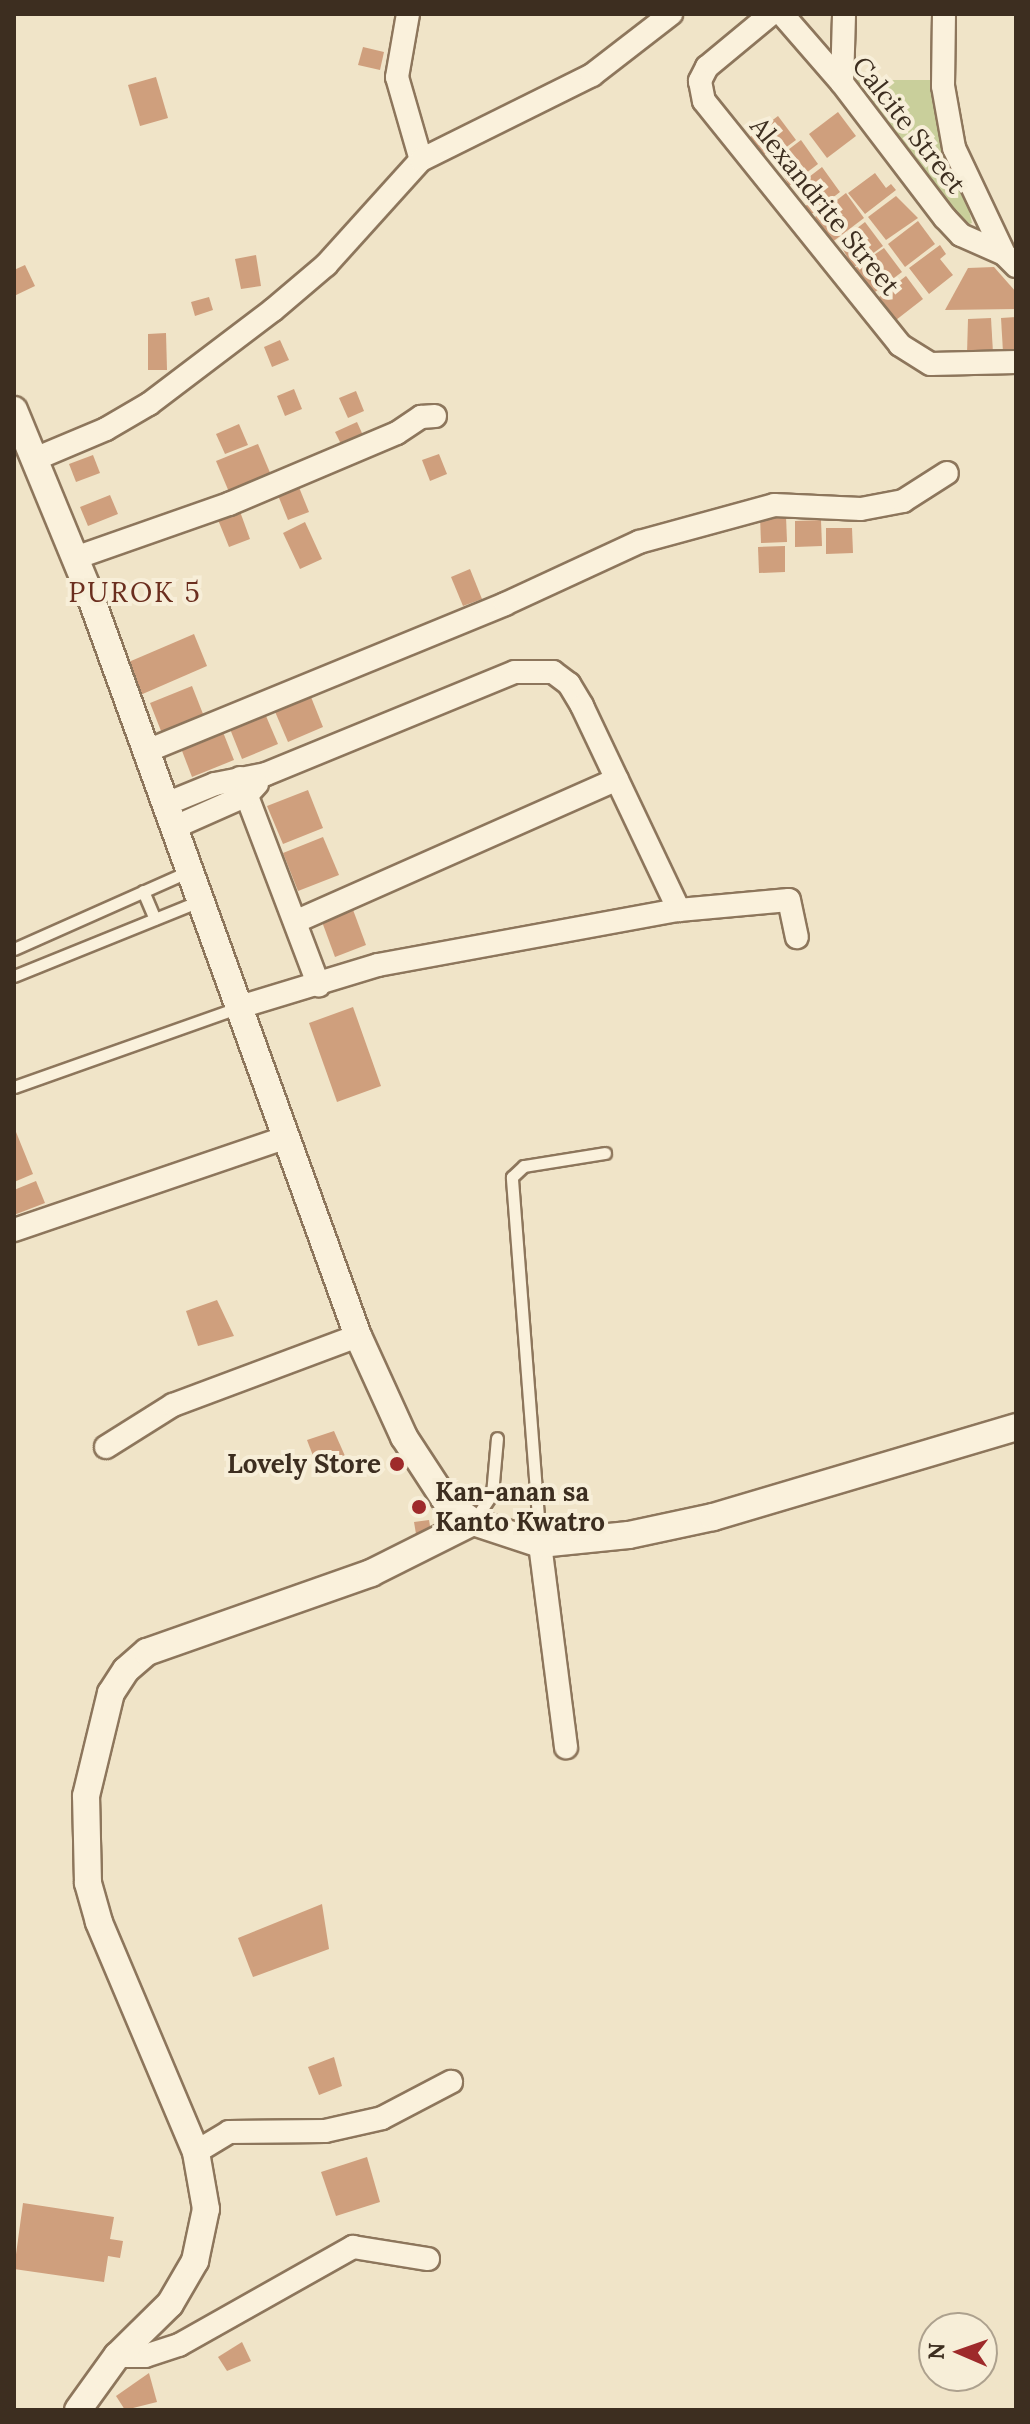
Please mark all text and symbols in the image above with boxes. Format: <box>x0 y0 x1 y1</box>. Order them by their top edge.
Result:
street label: Calcite Street <box>846 50 972 200</box>
street label: Alexandrite Street <box>744 111 906 301</box>
district label: PUROK 5 <box>68 575 202 609</box>
place label: Lovely Store <box>227 1448 381 1480</box>
marker: Lovely Store <box>388 1455 406 1473</box>
place label: Kan-anan sa Kanto Kwatro <box>435 1476 605 1538</box>
marker: Kan-anan sa Kanto Kwatro <box>410 1498 428 1516</box>
north arrow <box>918 2312 998 2392</box>
text: N <box>922 2342 950 2360</box>

